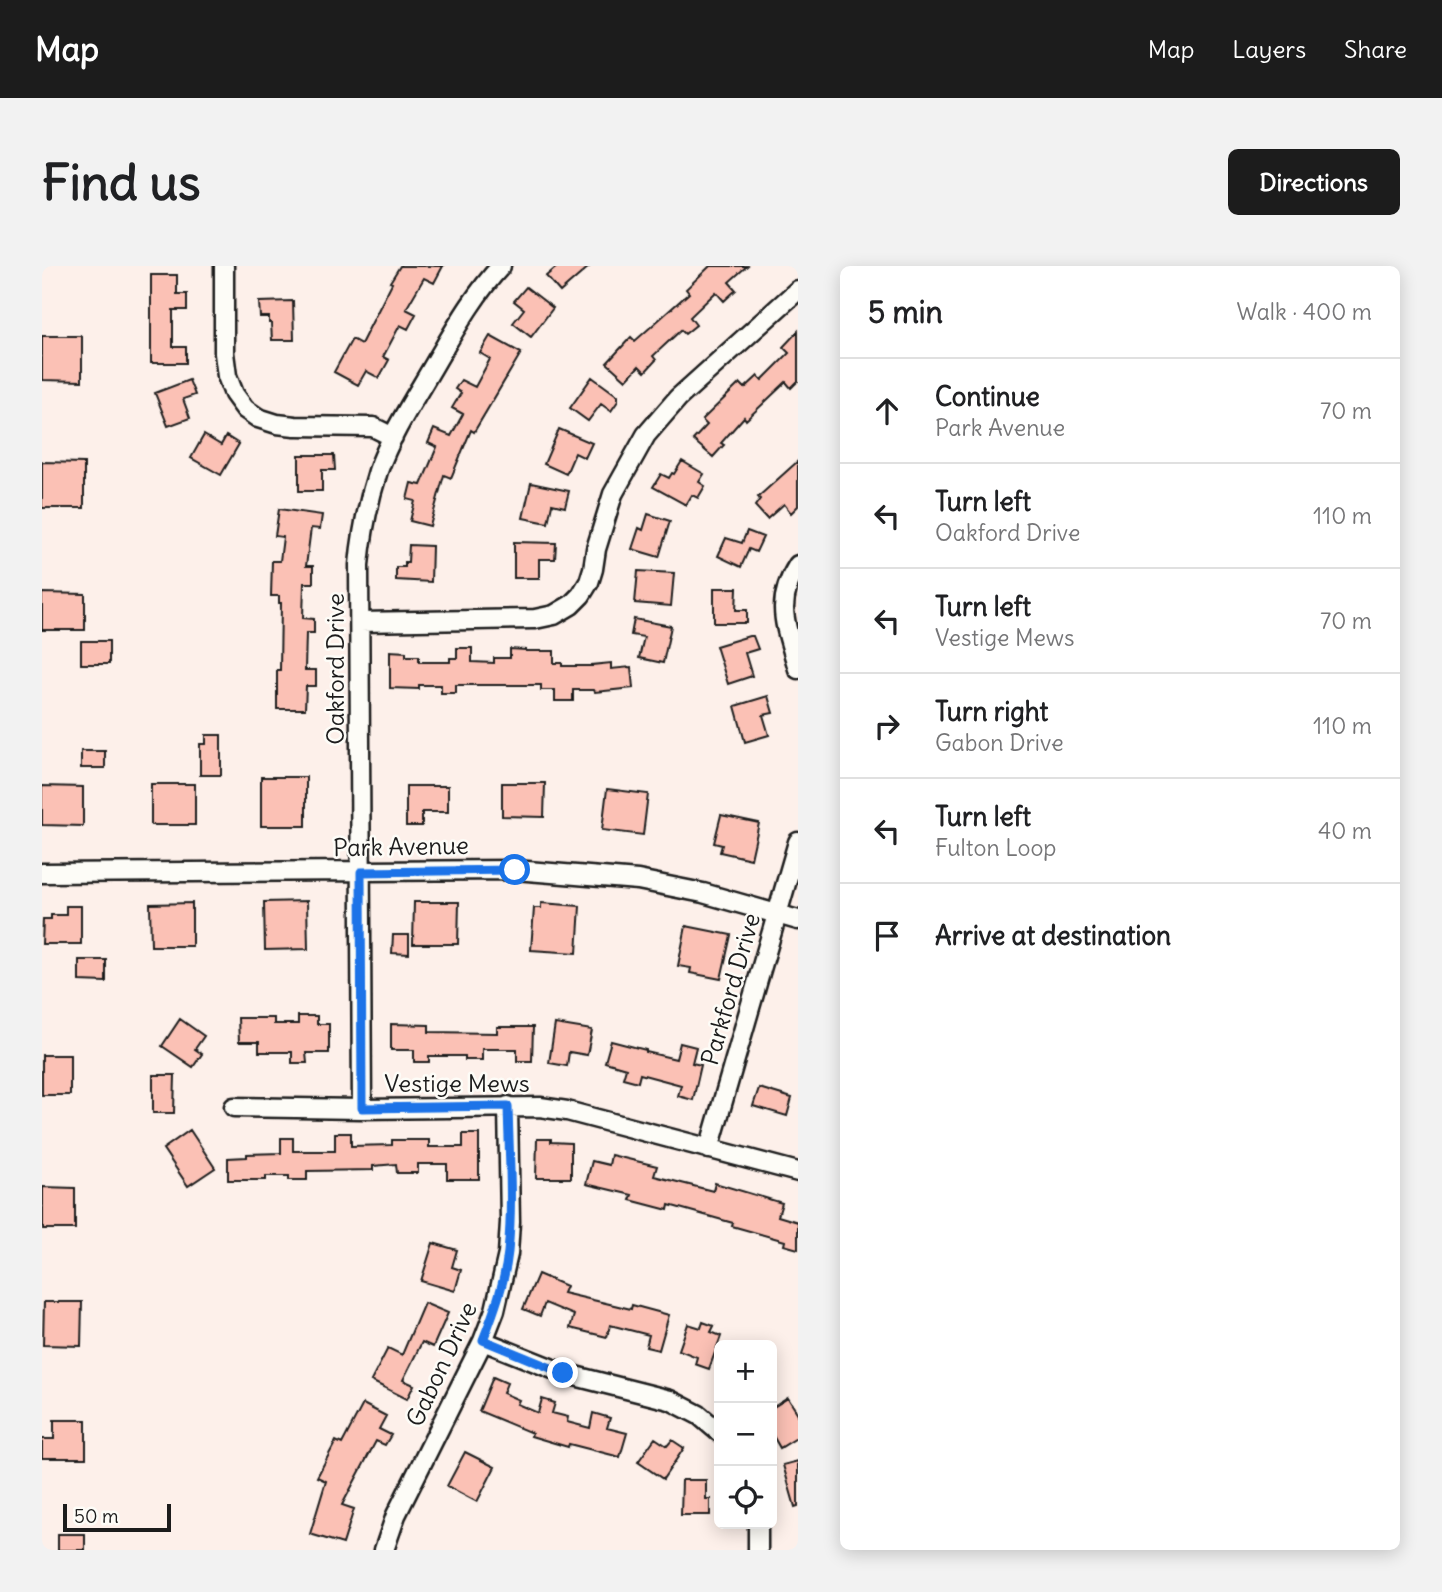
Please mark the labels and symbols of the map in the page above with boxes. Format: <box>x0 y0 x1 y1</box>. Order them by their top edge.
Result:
street label: Oakford Drive <box>320 593 350 745</box>
street label: Park Avenue <box>333 830 469 862</box>
route start <box>499 854 530 885</box>
street label: Parkford Drive <box>694 910 766 1068</box>
street label: Vestige Mews <box>384 1068 530 1098</box>
street label: Gabon Drive <box>399 1297 483 1431</box>
route end <box>547 1357 578 1388</box>
scale bar <box>63 1501 172 1533</box>

